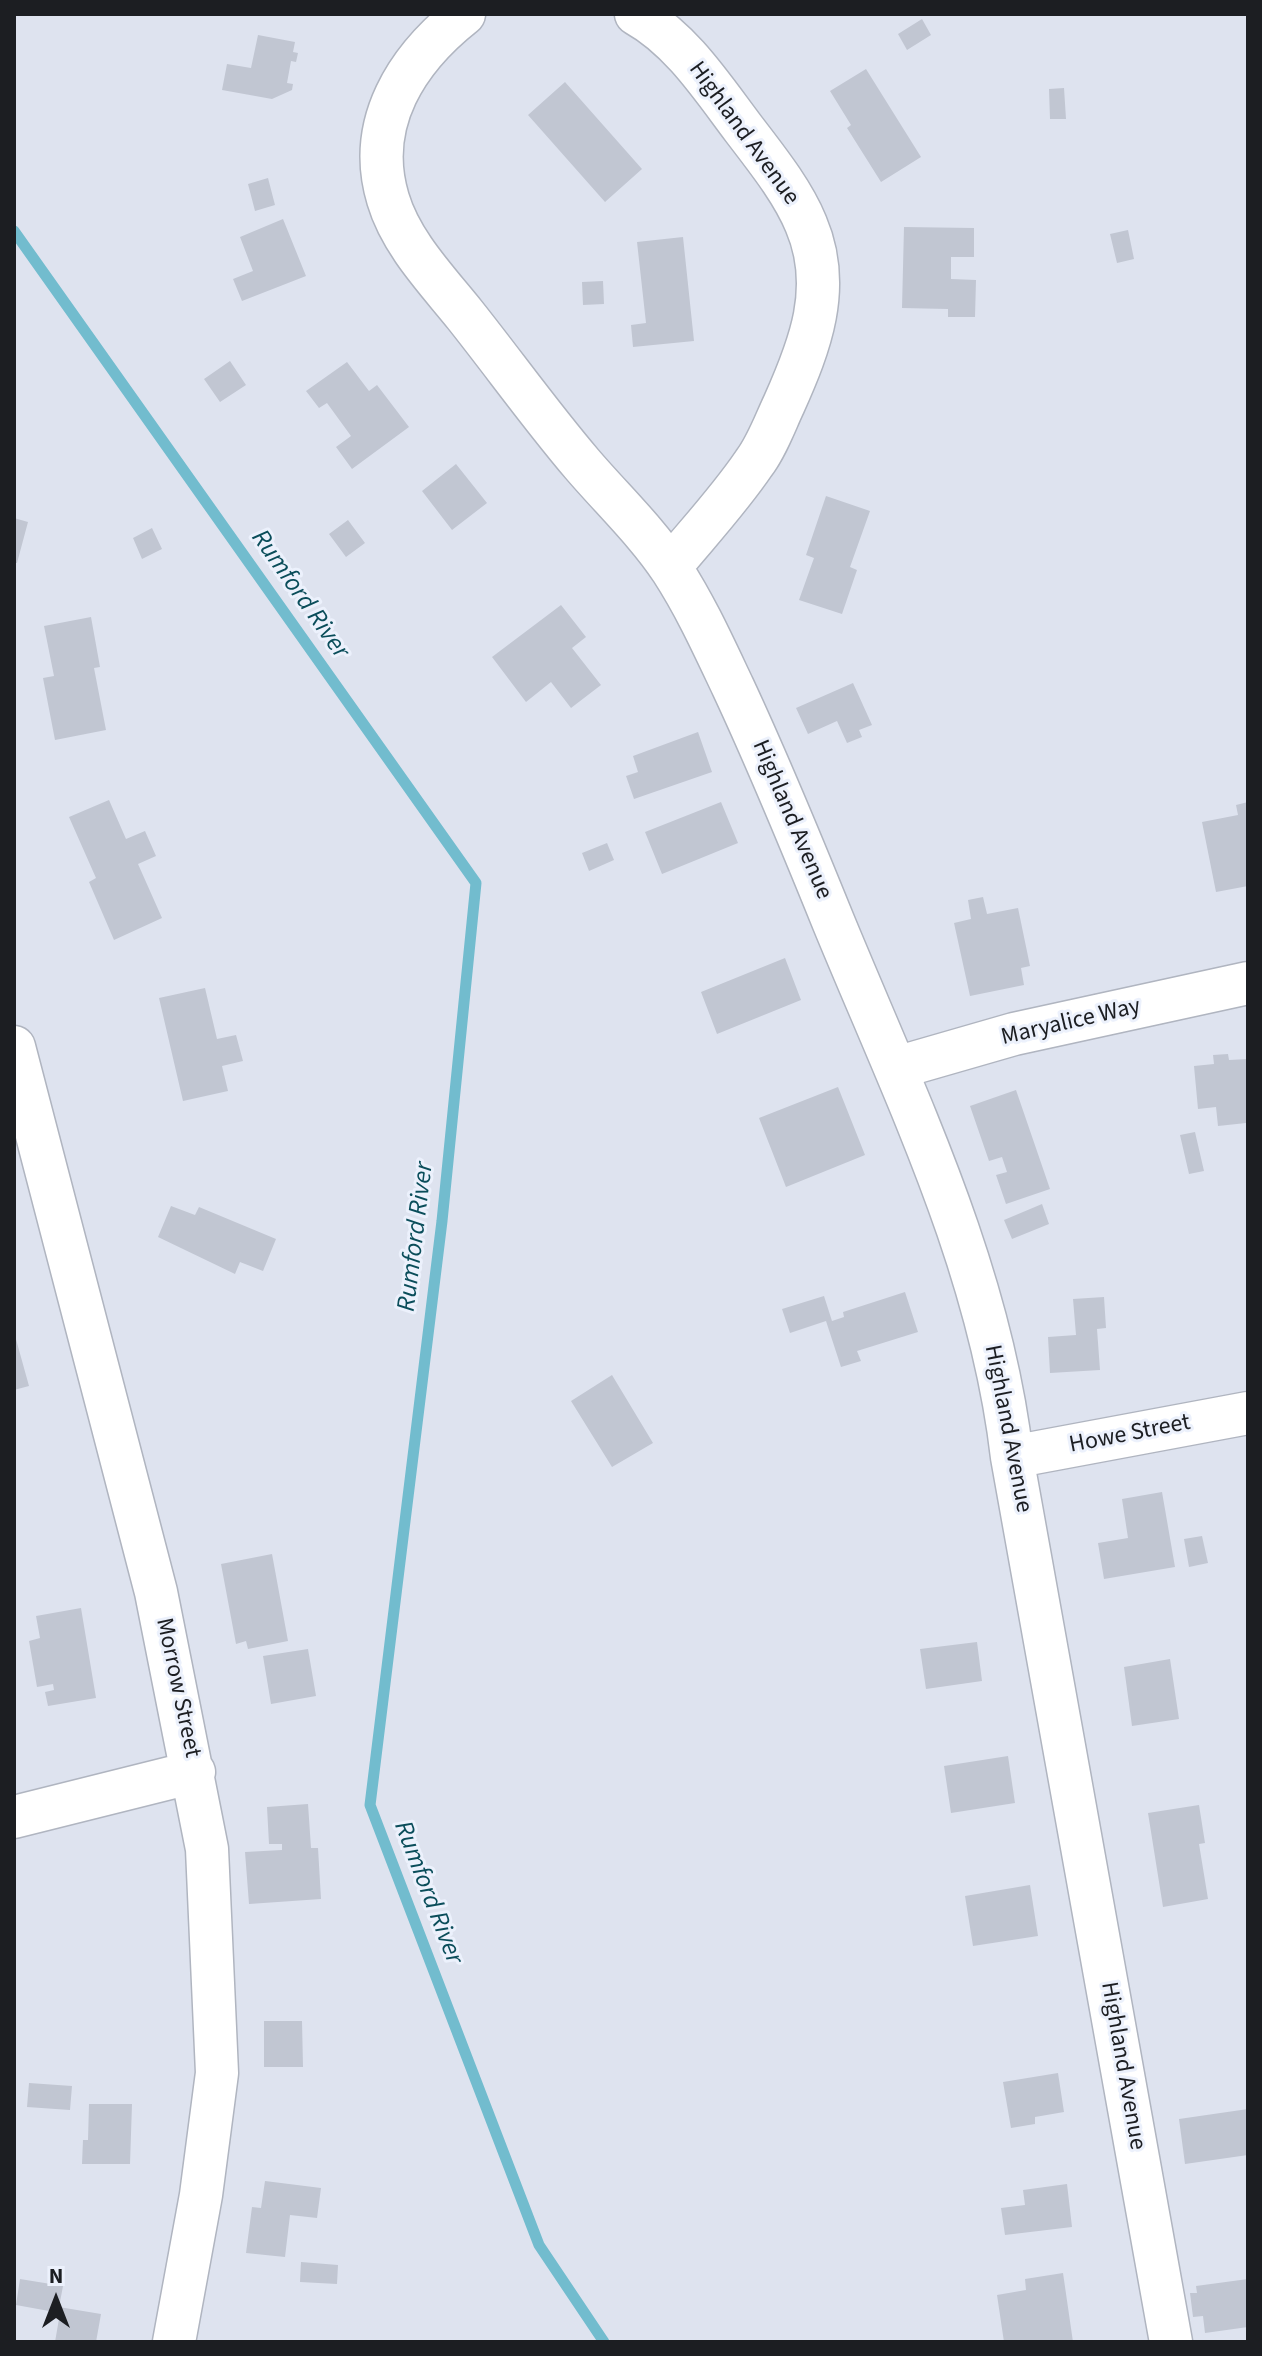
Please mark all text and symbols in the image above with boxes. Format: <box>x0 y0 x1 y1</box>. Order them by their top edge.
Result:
street label: Highland Avenue <box>681 57 805 211</box>
water label: Rumford River <box>243 524 355 666</box>
street label: Highland Avenue <box>745 736 837 904</box>
street label: Maryalice Way <box>998 993 1144 1053</box>
water label: Rumford River <box>392 1160 442 1314</box>
street label: Highland Avenue <box>977 1343 1037 1515</box>
street label: Howe Street <box>1067 1409 1193 1461</box>
street label: Morrow Street <box>148 1616 206 1760</box>
water label: Rumford River <box>385 1817 469 1969</box>
street label: Highland Avenue <box>1093 1980 1151 2152</box>
north arrow <box>16 2260 96 2340</box>
text: N <box>49 2260 63 2292</box>

